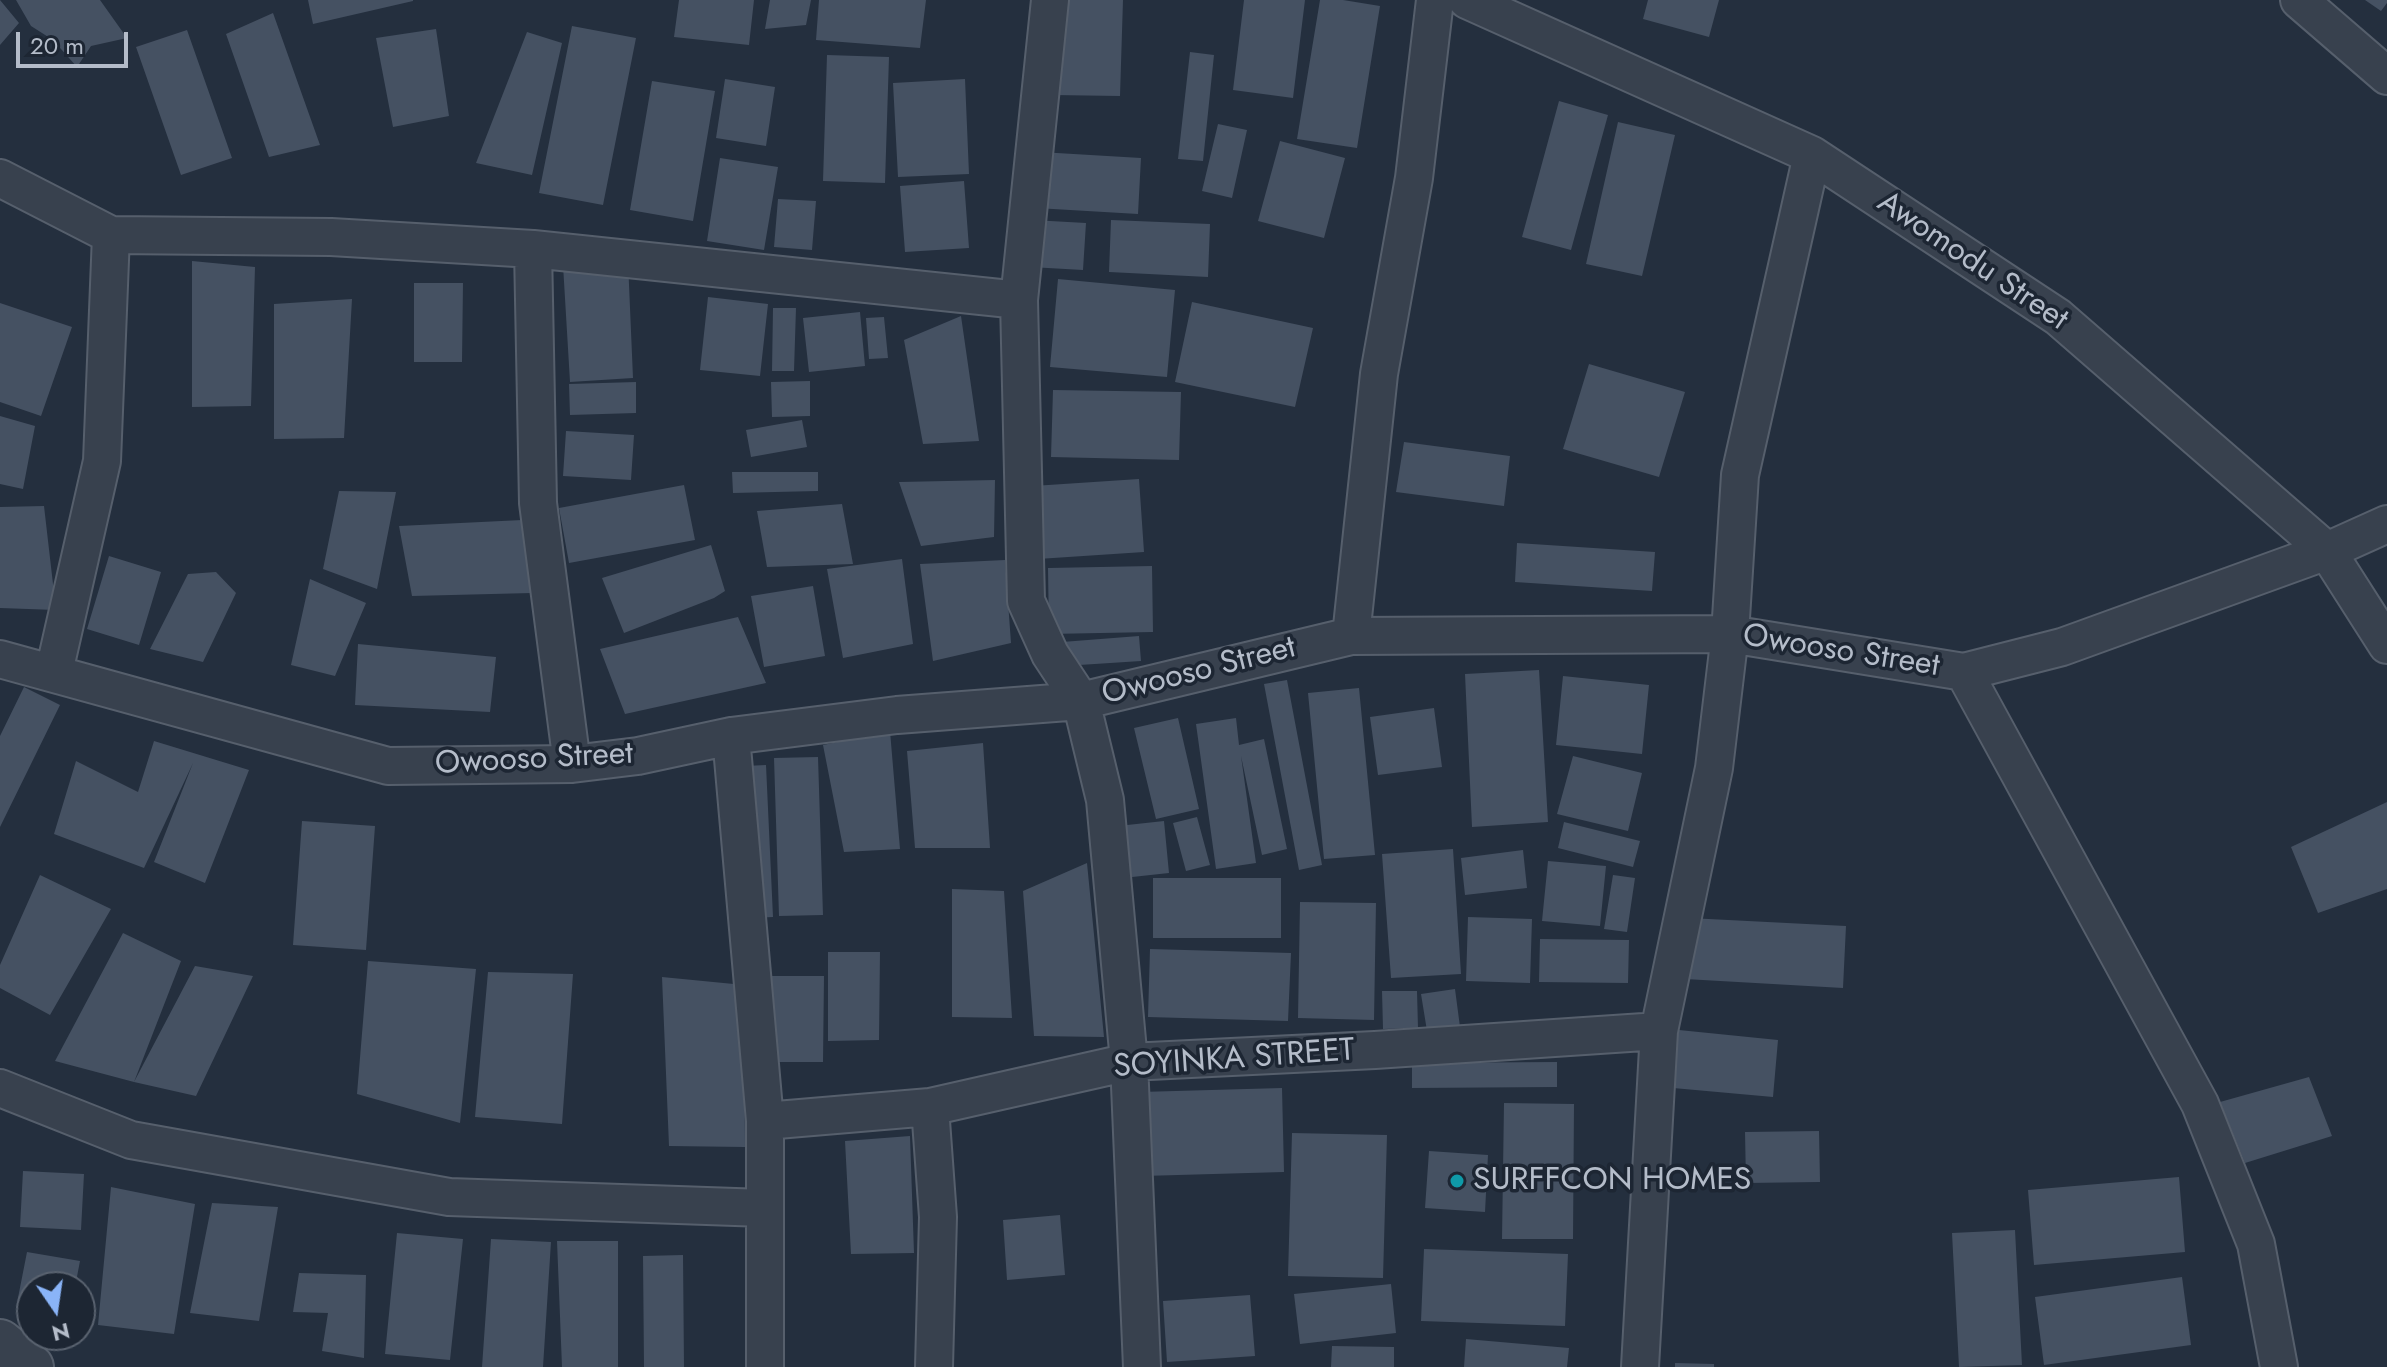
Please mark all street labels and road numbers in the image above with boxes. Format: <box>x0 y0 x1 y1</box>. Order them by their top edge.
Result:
street label: Awomodu Street <box>1869 184 2075 340</box>
street label: Owooso Street <box>1740 618 1942 686</box>
street label: Owooso Street <box>1098 629 1300 715</box>
street label: Owooso Street <box>434 736 634 784</box>
street label: SOYINKA STREET <box>1112 1032 1356 1088</box>

